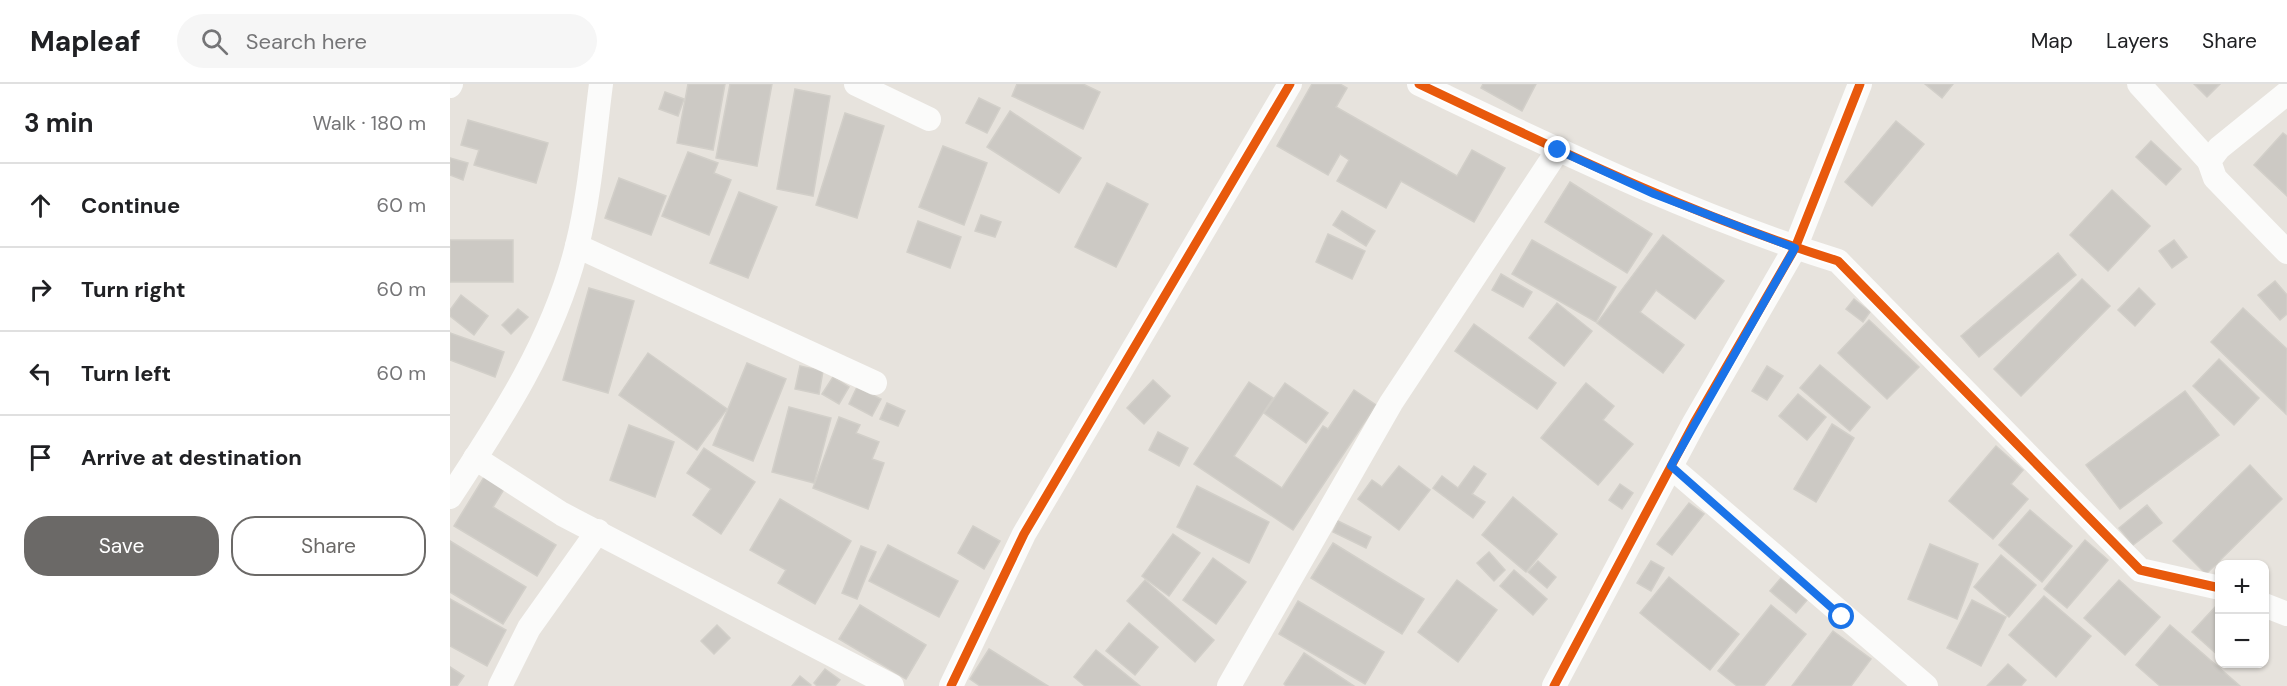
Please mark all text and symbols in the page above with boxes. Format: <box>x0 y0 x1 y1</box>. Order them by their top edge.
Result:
search box <box>177 14 597 68</box>
text: Mapleaf <box>30 23 141 60</box>
icon: search <box>198 25 231 58</box>
text: Search here <box>246 27 367 56</box>
text: Map <box>2031 27 2073 55</box>
text: Layers <box>2106 27 2169 55</box>
text: Share <box>2202 27 2257 55</box>
text: 3 min <box>24 106 93 140</box>
text: Walk · 180 m <box>312 110 426 136</box>
route end <box>1544 136 1570 162</box>
icon: ahead <box>24 189 57 222</box>
text: Continue <box>81 191 180 220</box>
text: 60 m <box>377 192 426 218</box>
icon: right <box>24 273 57 306</box>
text: Turn right <box>81 275 186 304</box>
text: 60 m <box>377 276 426 302</box>
icon: left <box>24 357 57 390</box>
text: Turn left <box>81 359 171 388</box>
text: 60 m <box>377 360 426 386</box>
icon: arrive <box>24 441 57 474</box>
text: Arrive at destination <box>81 443 302 472</box>
button: Save <box>24 516 219 576</box>
button: Share <box>231 516 426 576</box>
map controls <box>2215 560 2269 668</box>
button: + <box>2215 560 2269 614</box>
route start <box>1828 603 1854 629</box>
button: − <box>2215 614 2269 668</box>

